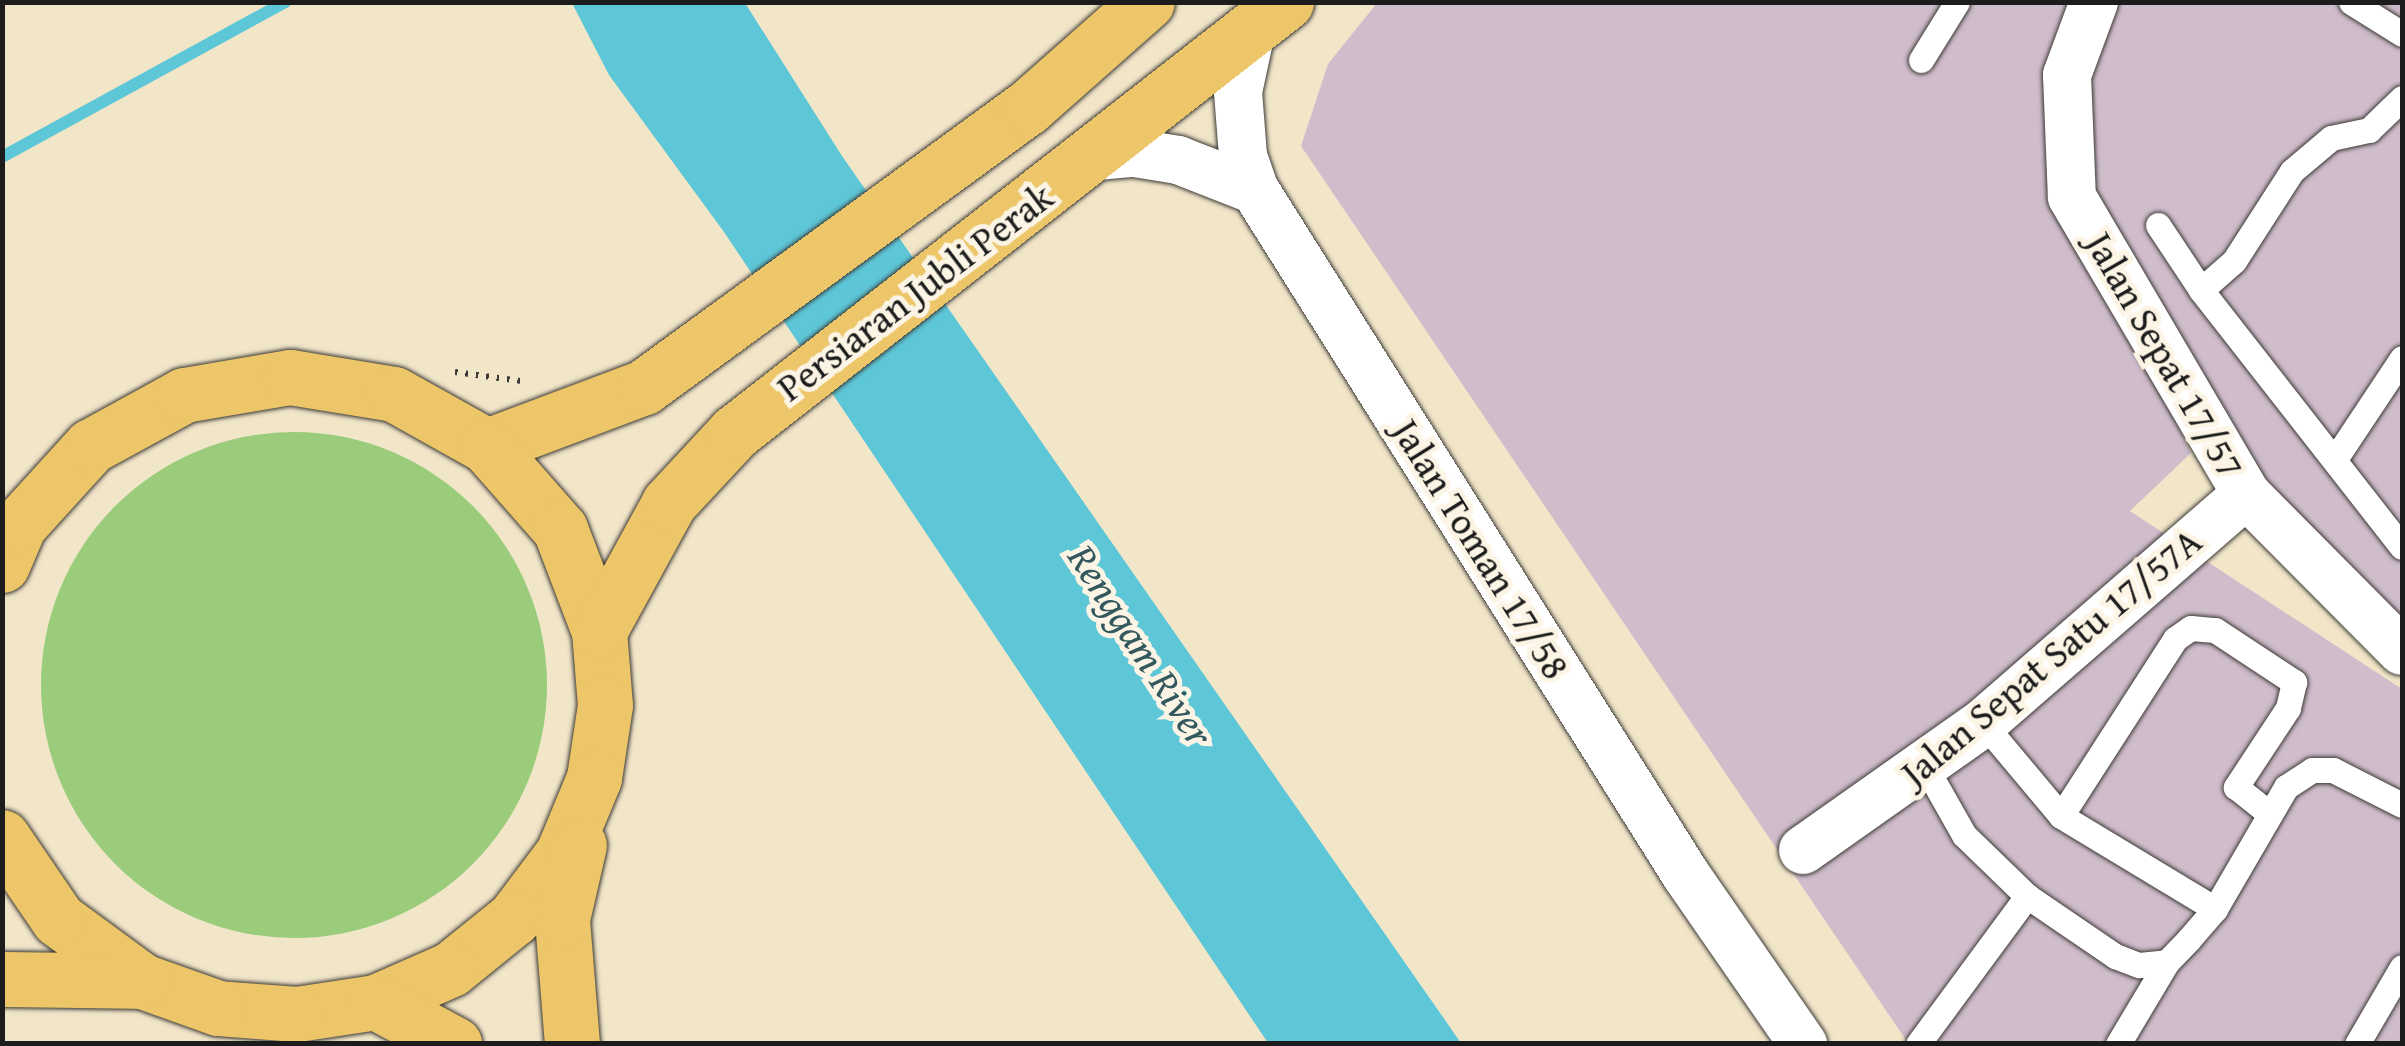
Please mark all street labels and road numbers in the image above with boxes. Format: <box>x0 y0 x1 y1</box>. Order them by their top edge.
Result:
street label: Persiaran Jubli Perak <box>768 173 1062 411</box>
street label: Jalan Sepat 17/57 <box>2076 224 2254 486</box>
street label: Jalan Toman 17/58 <box>1383 411 1579 687</box>
street label: Jalan Sepat Satu 17/57A <box>1892 518 2210 796</box>

